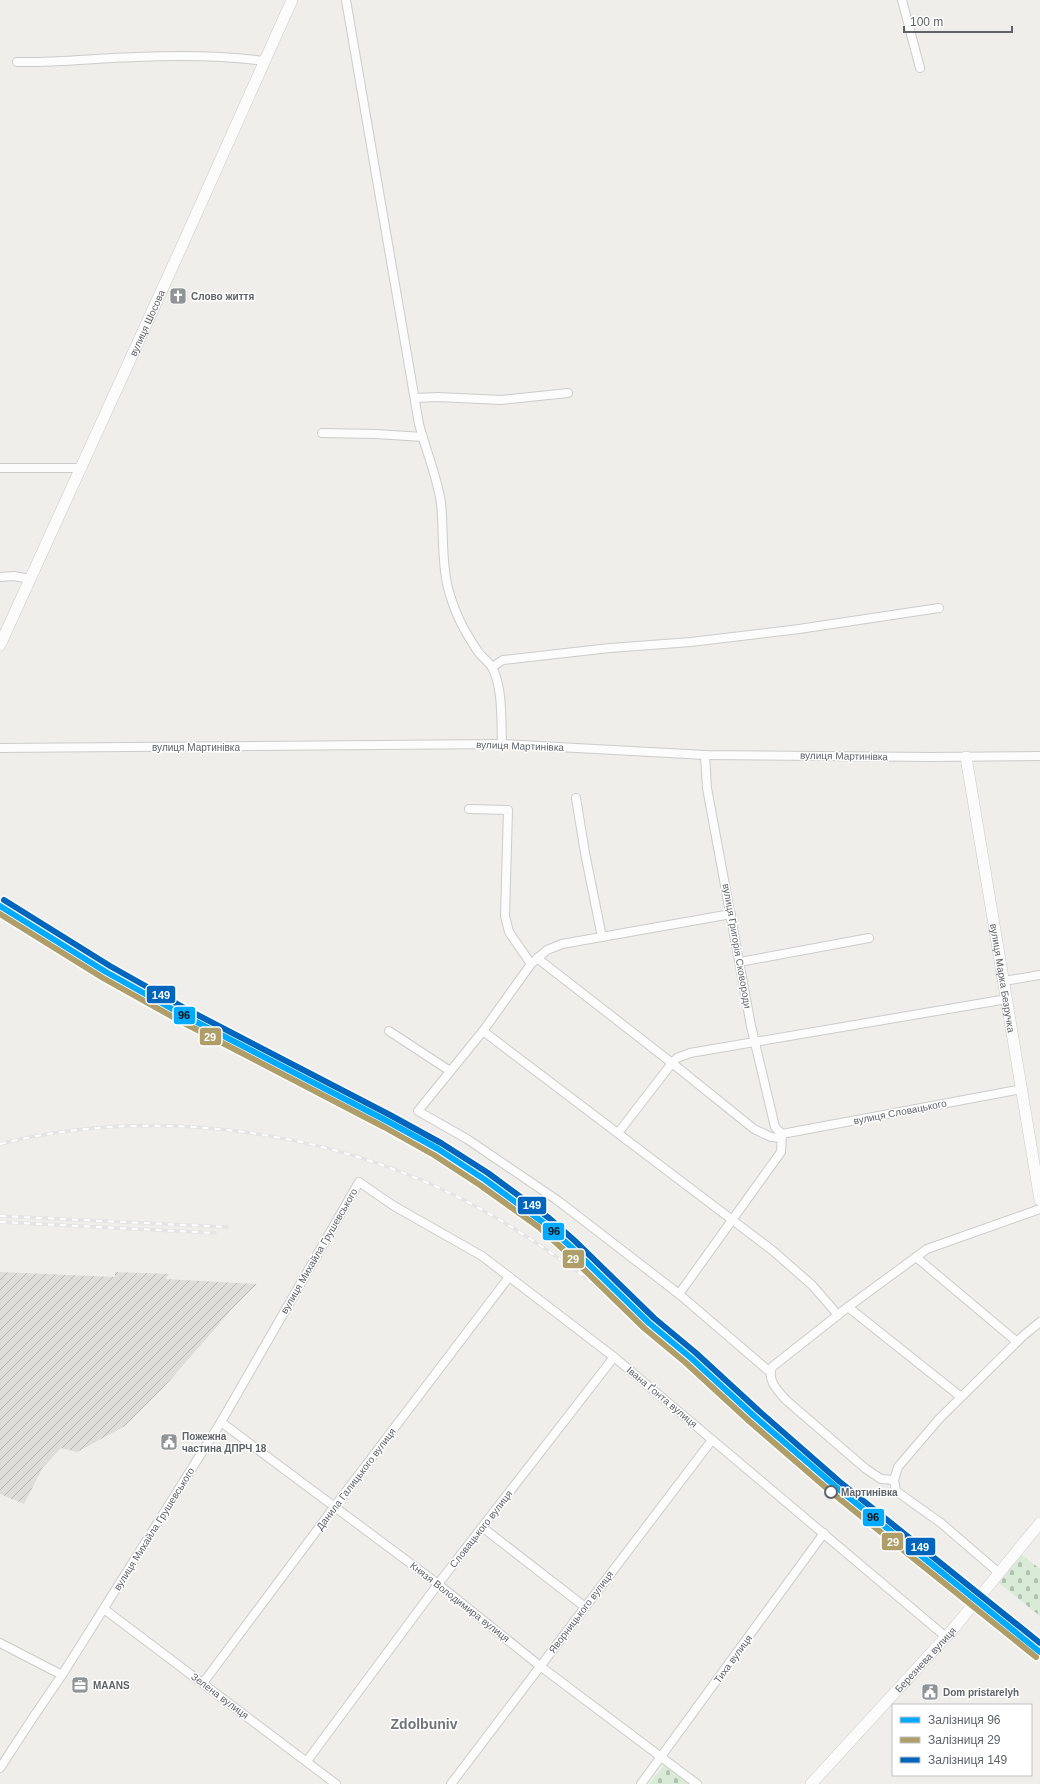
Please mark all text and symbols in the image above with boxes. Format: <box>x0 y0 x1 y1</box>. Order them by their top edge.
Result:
scale bar <box>904 8 1012 34</box>
text: 100 m <box>910 15 943 29</box>
church icon: Слово життя <box>168 286 188 306</box>
street label: вулиця Шосова <box>127 288 167 358</box>
place label: Слово життя <box>191 291 254 302</box>
street label: вулиця Мартинівка <box>476 739 565 753</box>
street label: вулиця Мартинівка <box>152 742 240 753</box>
street label: вулиця Мартинівка <box>800 750 888 762</box>
street label: вулиця Григорія Сковороди <box>721 883 753 1009</box>
street label: вулиця Марка Безручка <box>988 923 1017 1034</box>
line badge: 149 <box>146 985 176 1004</box>
text: 149 <box>152 989 170 1001</box>
line badge: 96 <box>173 1006 196 1025</box>
text: 96 <box>178 1009 190 1021</box>
line badge: 29 <box>199 1027 222 1046</box>
text: 29 <box>204 1031 216 1043</box>
street label: вулиця Словацького <box>852 1097 948 1126</box>
street label: вулиця Михайла Грушевського <box>279 1186 360 1316</box>
line badge: 149 <box>517 1196 547 1215</box>
text: 149 <box>523 1199 541 1211</box>
line badge: 96 <box>542 1222 565 1241</box>
text: 96 <box>548 1225 560 1237</box>
line badge: 29 <box>562 1249 585 1269</box>
text: 29 <box>567 1253 579 1265</box>
street label: Івана Ґонта вулиця <box>625 1364 700 1430</box>
street label: Данила Галицького вулиця <box>314 1426 398 1532</box>
place label: Пожежна частина ДПРЧ 18 <box>182 1431 267 1454</box>
public building icon: Пожежна частина ДПРЧ 18 <box>159 1432 179 1452</box>
street label: вулиця Михайла Грушевського <box>112 1465 197 1592</box>
marker: Мартинівка <box>824 1485 838 1499</box>
place label: Мартинівка <box>841 1487 898 1498</box>
street label: Словацького вулиця <box>448 1488 514 1570</box>
line badge: 96 <box>862 1508 885 1527</box>
text: 96 <box>867 1511 879 1523</box>
line badge: 29 <box>881 1532 904 1551</box>
text: 29 <box>887 1536 899 1548</box>
line badge: 149 <box>905 1537 936 1556</box>
text: 149 <box>911 1541 929 1553</box>
street label: Князя Володимира вулиця <box>408 1560 512 1644</box>
street label: Яворницького вулиця <box>547 1569 615 1655</box>
street label: Березнева вулиця <box>893 1624 958 1694</box>
street label: Тиха вулиця <box>712 1633 754 1685</box>
street label: Зелена вулиця <box>189 1671 251 1721</box>
office icon: MAANS <box>70 1675 90 1695</box>
place label: MAANS <box>93 1680 130 1691</box>
public building icon: Dom pristarelyh <box>920 1682 940 1702</box>
place label: Dom pristarelyh <box>943 1687 1019 1698</box>
legend <box>892 1704 1032 1776</box>
text: Залізниця 96 <box>928 1713 1001 1727</box>
district label: Zdolbuniv <box>391 1716 458 1732</box>
text: Залізниця 29 <box>928 1733 1001 1747</box>
text: Залізниця 149 <box>928 1753 1007 1767</box>

